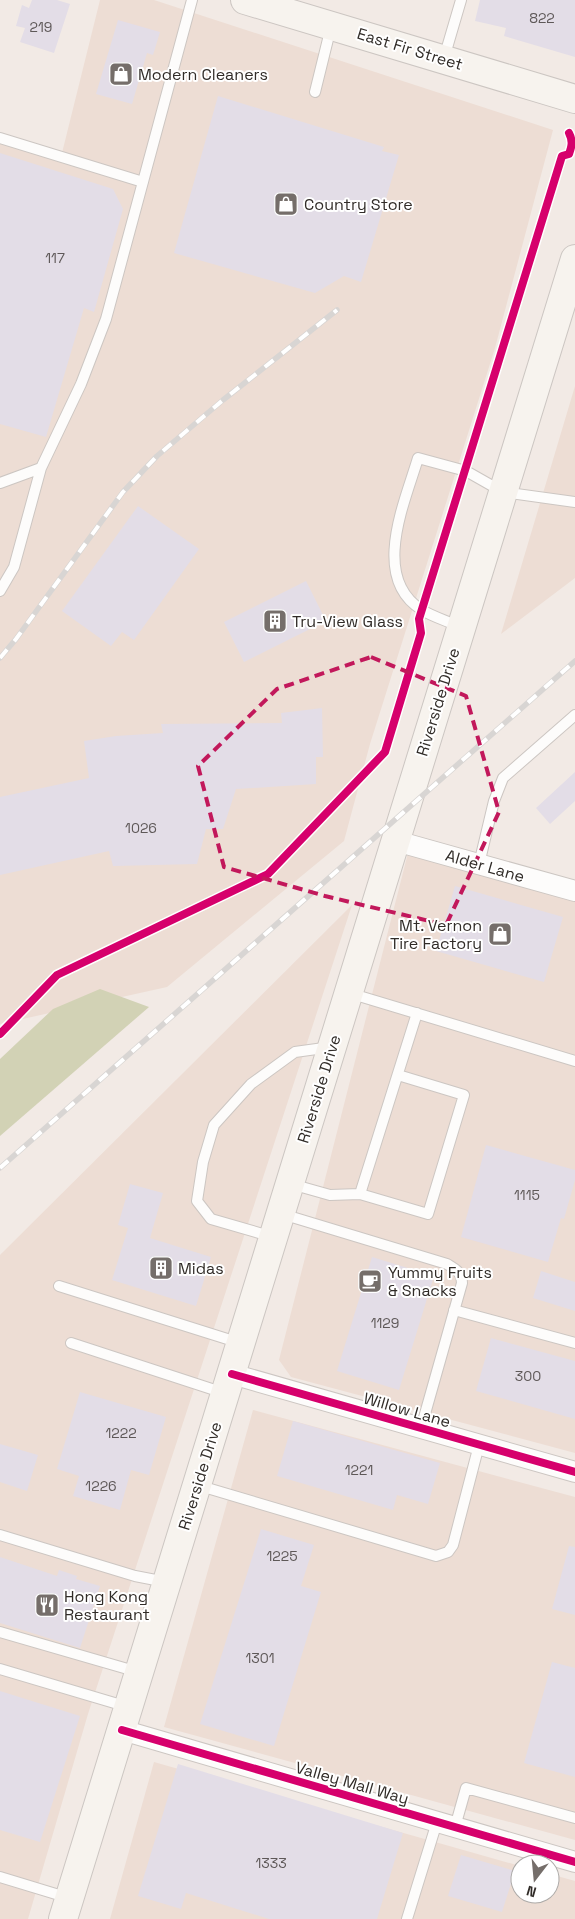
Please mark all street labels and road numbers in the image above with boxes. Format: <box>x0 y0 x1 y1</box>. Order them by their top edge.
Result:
street label: East Fir Street <box>355 23 465 75</box>
street label: Riverside Drive <box>412 645 464 759</box>
street label: Alder Lane <box>443 845 527 887</box>
street label: Riverside Drive <box>293 1032 345 1146</box>
street label: Willow Lane <box>361 1388 453 1432</box>
street label: Riverside Drive <box>174 1419 226 1533</box>
street label: Valley Mall Way <box>293 1757 411 1809</box>

